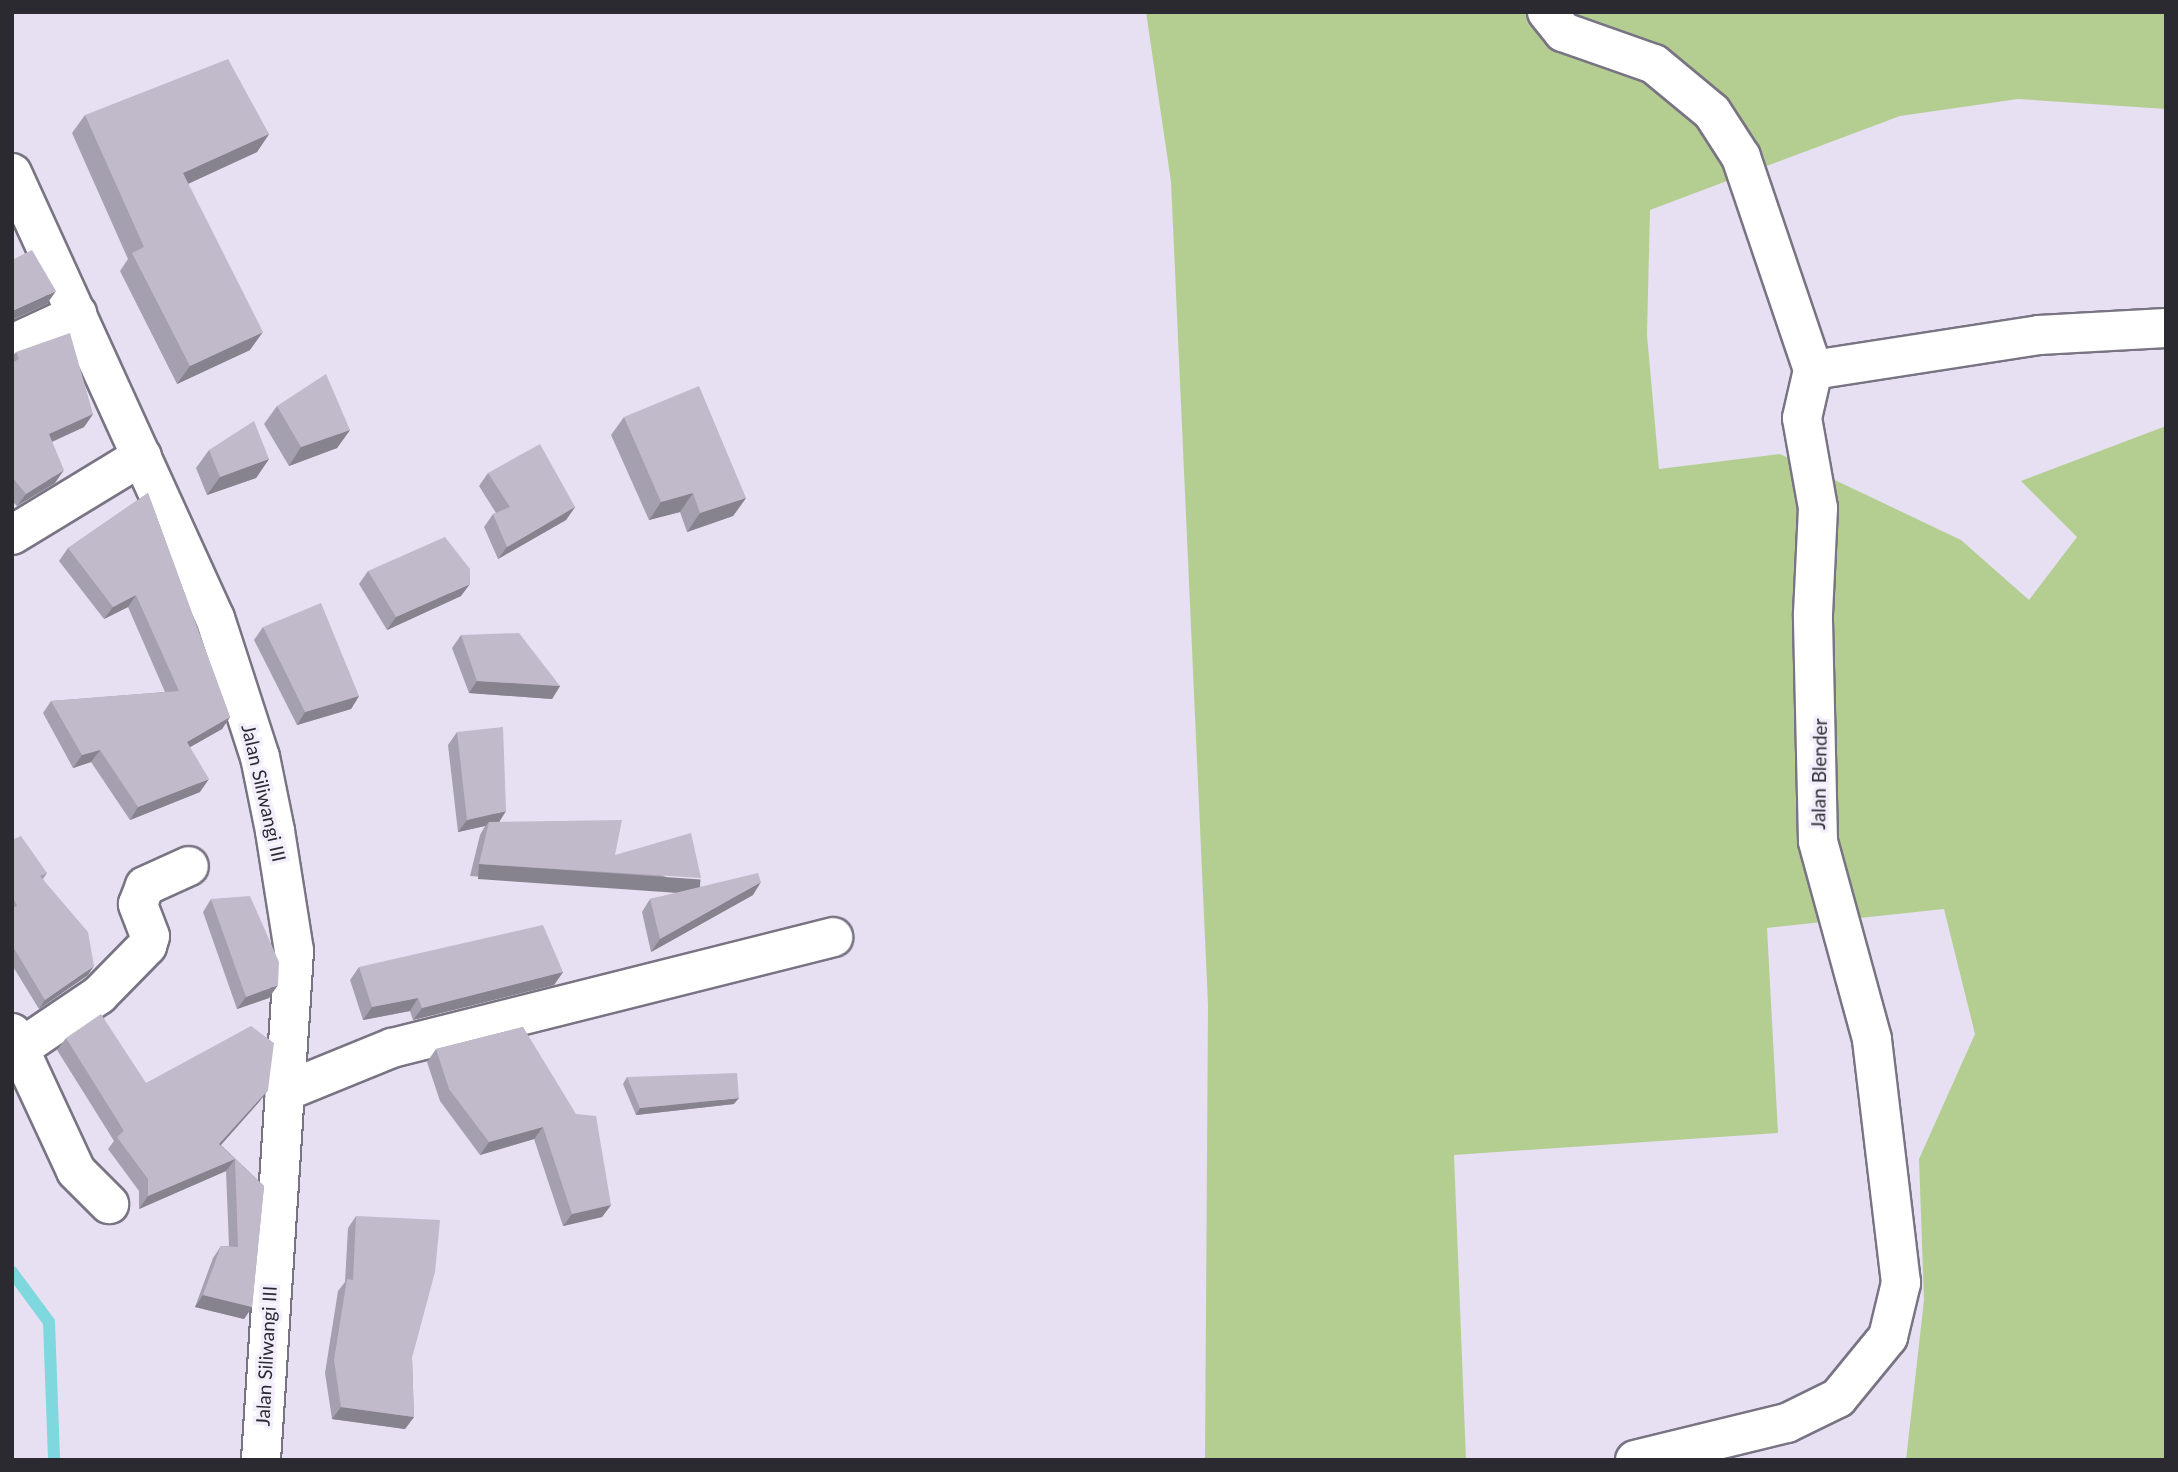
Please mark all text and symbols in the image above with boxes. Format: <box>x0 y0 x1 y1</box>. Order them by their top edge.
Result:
street label: Jalan Blender <box>1807 718 1831 830</box>
street label: Jalan Siliwangi III <box>237 722 291 864</box>
street label: Jalan Siliwangi III <box>251 1285 281 1427</box>

